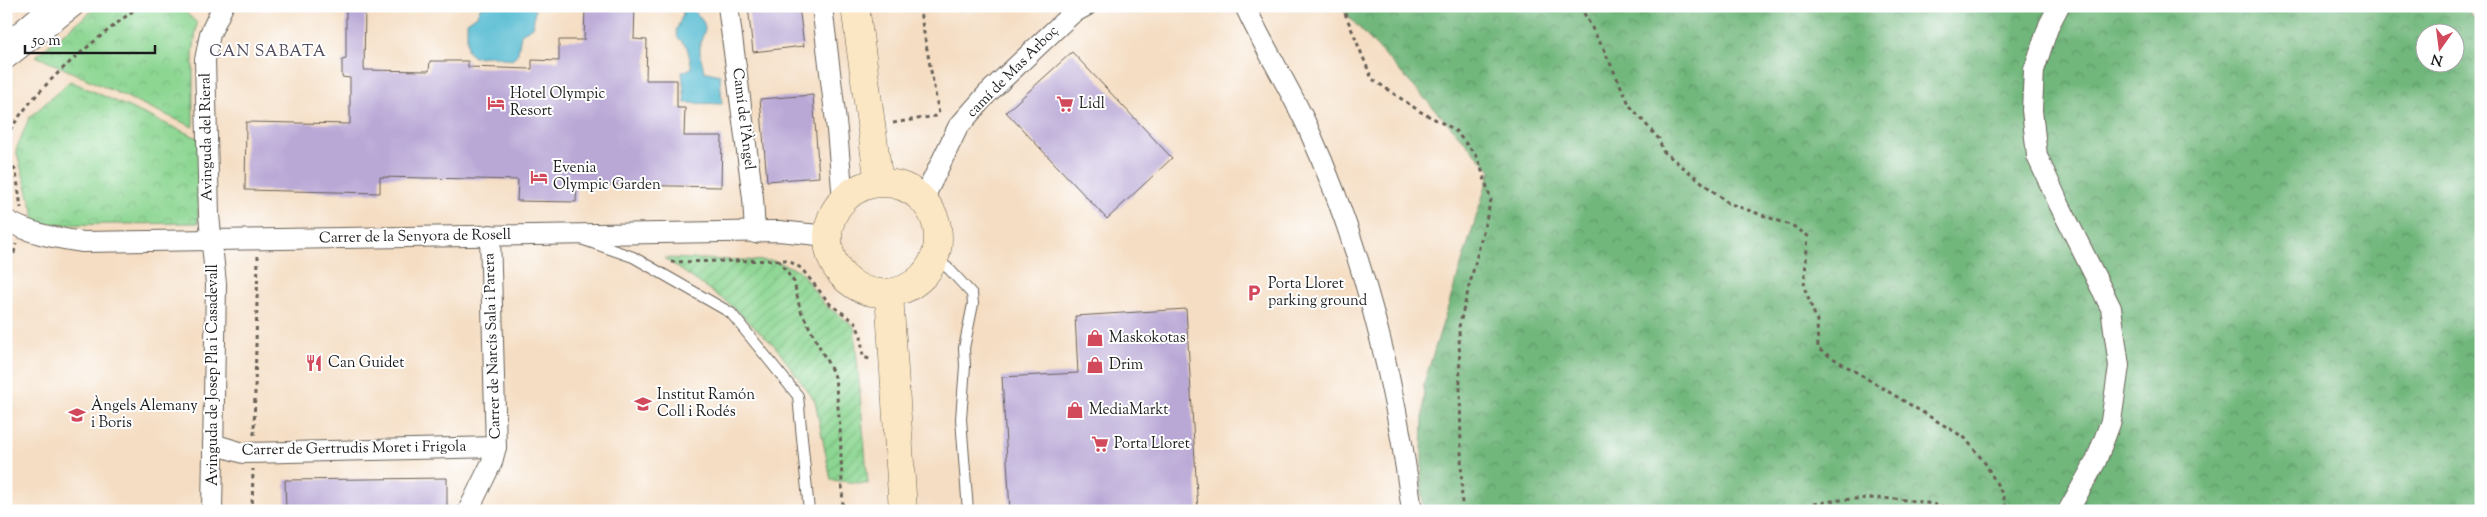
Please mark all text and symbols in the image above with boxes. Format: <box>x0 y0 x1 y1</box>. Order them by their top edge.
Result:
street label: camí de Mas Arboç <box>962 21 1064 123</box>
scale bar <box>25 22 155 54</box>
north arrow <box>2414 22 2464 72</box>
text: 50 m <box>31 31 61 52</box>
district label: CAN SABATA <box>209 41 327 64</box>
text: N <box>2429 48 2445 70</box>
street label: Camí de l'Àngel <box>726 67 761 171</box>
street label: Avinguda del Rieral <box>195 73 219 201</box>
place label: Hotel Olympic Resort <box>510 84 605 122</box>
hotel icon: Hotel Olympic Resort <box>486 93 506 113</box>
supermarket icon: Lidl <box>1055 94 1075 114</box>
place label: Lidl <box>1079 94 1105 115</box>
place label: Evenia Olympic Garden <box>553 158 661 196</box>
hotel icon: Evenia Olympic Garden <box>529 167 549 187</box>
street label: Carrer de la Senyora de Rosell <box>319 225 511 249</box>
street label: Carrer de Narcís Sala i Parera <box>479 252 507 439</box>
street label: Avinguda de Josep Pla i Casadevall <box>203 264 224 486</box>
place label: Porta Lloret parking ground <box>1268 274 1368 312</box>
parking icon: Porta Lloret parking ground <box>1244 283 1264 303</box>
shop icon: Maskokotas <box>1085 328 1105 348</box>
place label: Maskokotas <box>1109 328 1186 349</box>
restaurant icon: Can Guidet <box>304 353 324 373</box>
place label: Can Guidet <box>328 353 404 374</box>
shop icon: Drim <box>1085 355 1105 375</box>
place label: Drim <box>1109 355 1144 376</box>
place label: Institut Ramón Coll i Rodés <box>657 385 755 423</box>
school or university icon: Institut Ramón Coll i Rodés <box>633 394 653 414</box>
place label: Àngels Alemany i Boris <box>91 395 198 434</box>
shop icon: MediaMarkt <box>1065 400 1085 420</box>
place label: MediaMarkt <box>1089 400 1168 421</box>
school or university icon: Àngels Alemany i Boris <box>67 405 87 425</box>
supermarket icon: Porta Lloret <box>1090 434 1110 454</box>
place label: Porta Lloret <box>1114 434 1190 455</box>
street label: Carrer de Gertrudis Moret i Frigola <box>241 437 467 461</box>

